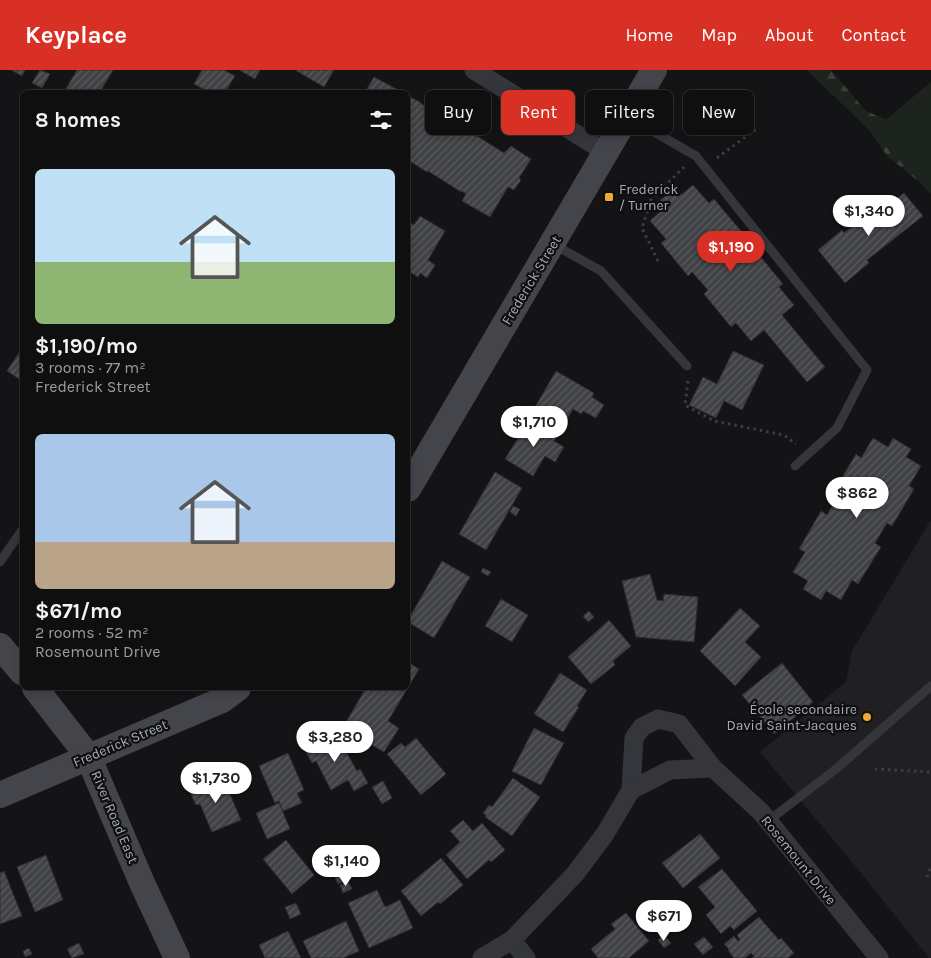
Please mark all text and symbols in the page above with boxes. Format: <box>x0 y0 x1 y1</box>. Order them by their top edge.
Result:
text: Keyplace <box>25 21 127 49</box>
text: Home <box>625 24 673 46</box>
text: Map <box>701 24 737 46</box>
text: About <box>765 24 814 46</box>
text: Contact <box>842 24 906 46</box>
chip: Buy <box>425 90 491 135</box>
chip: Rent <box>501 90 575 135</box>
chip: Filters <box>585 90 673 135</box>
chip: New <box>683 90 754 135</box>
icon: filters <box>367 106 395 134</box>
text: 8 homes <box>35 108 121 132</box>
place label: Frederick / Turner <box>619 181 679 214</box>
marker: Frederick / Turner <box>603 191 615 203</box>
pin: $1,340 <box>828 194 910 237</box>
text: $1,340 <box>844 201 894 220</box>
icon: home <box>170 202 260 292</box>
pin: $1,190 <box>690 230 772 273</box>
street label: Frederick Street <box>498 233 565 328</box>
text: $1,190 <box>708 237 754 256</box>
text: $1,190/mo <box>35 334 138 358</box>
text: 3 rooms · 77 m² <box>35 358 146 377</box>
text: Frederick Street <box>35 377 151 396</box>
pin: $1,710 <box>493 406 575 448</box>
text: $1,710 <box>512 412 556 431</box>
icon: home <box>170 467 260 557</box>
pin: $862 <box>827 476 887 519</box>
text: $862 <box>837 483 877 502</box>
text: $671/mo <box>35 599 122 623</box>
text: 2 rooms · 52 m² <box>35 623 149 642</box>
text: Rosemount Drive <box>35 642 160 661</box>
place label: École secondaire David Saint-Jacques <box>727 700 857 734</box>
marker: École secondaire David Saint-Jacques <box>861 711 873 723</box>
street label: Frederick Street <box>70 716 170 771</box>
pin: $3,280 <box>294 720 376 763</box>
text: $3,280 <box>307 727 363 746</box>
pin: $1,730 <box>175 762 257 804</box>
street label: River Road East <box>87 768 142 866</box>
text: $1,730 <box>192 768 240 787</box>
street label: Rosemount Drive <box>757 812 840 908</box>
pin: $1,140 <box>305 844 387 887</box>
text: $1,140 <box>323 851 369 870</box>
pin: $671 <box>634 900 694 942</box>
text: $671 <box>647 906 681 925</box>

